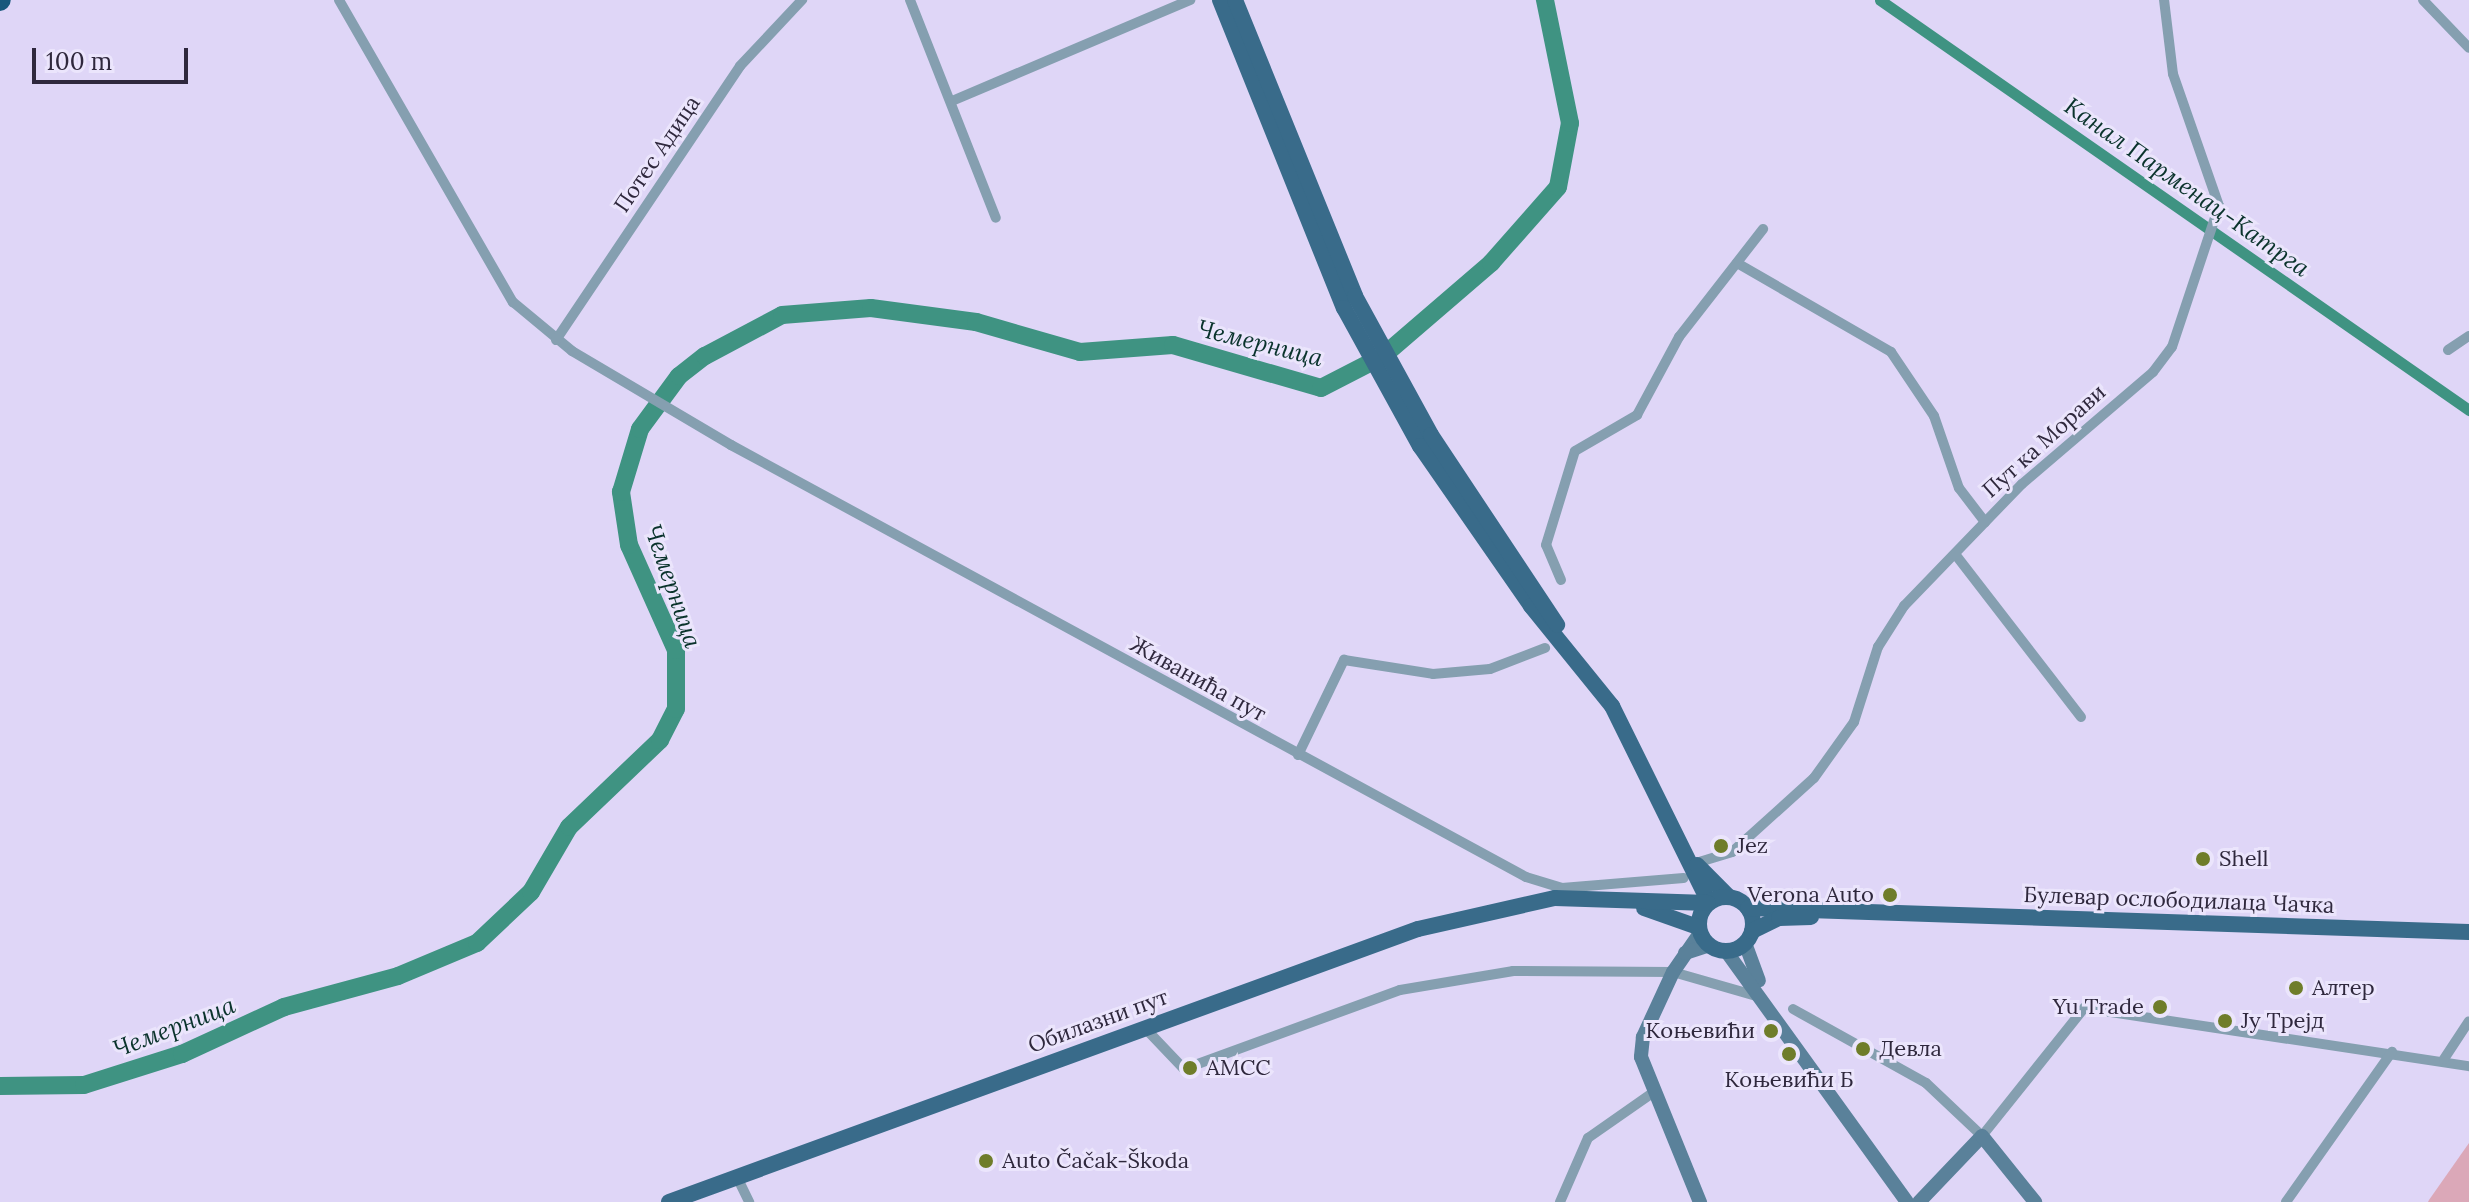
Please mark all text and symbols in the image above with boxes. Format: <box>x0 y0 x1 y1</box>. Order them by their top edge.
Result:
scale bar <box>36 32 192 82</box>
text: 100 m <box>46 46 112 77</box>
street label: Потес Адица <box>608 91 706 217</box>
water label: Канал Парменац-Катрга <box>2059 91 2315 283</box>
water label: Чемерница <box>1194 313 1326 373</box>
street label: Пут ка Морави <box>1977 379 2111 503</box>
water label: Чемерница <box>638 521 708 651</box>
street label: Живанића пут <box>1125 631 1271 727</box>
place label: Jez <box>1737 833 1768 859</box>
marker: Jez <box>1712 837 1730 855</box>
place label: Shell <box>2219 846 2269 872</box>
marker: Shell <box>2194 850 2212 868</box>
street label: Булевар ослободилаца Чачка <box>2023 881 2335 919</box>
place label: Verona Auto <box>1748 882 1874 908</box>
marker: Verona Auto <box>1881 886 1899 904</box>
place label: Алтер <box>2312 975 2375 1001</box>
marker: Алтер <box>2287 979 2305 997</box>
street label: Обилазни пут <box>1024 983 1172 1059</box>
water label: Чемерница <box>109 991 239 1063</box>
place label: Yu Trade <box>2053 994 2144 1020</box>
marker: Yu Trade <box>2151 998 2169 1016</box>
place label: Ју Трејд <box>2241 1008 2324 1034</box>
marker: Ју Трејд <box>2216 1012 2234 1030</box>
place label: Коњевићи <box>1646 1018 1755 1044</box>
marker: Коњевићи <box>1762 1022 1780 1040</box>
place label: Девла <box>1879 1036 1942 1062</box>
marker: Девла <box>1854 1040 1872 1058</box>
marker: Коњевићи Б <box>1780 1045 1798 1063</box>
place label: АМСС <box>1206 1055 1271 1081</box>
marker: АМСС <box>1181 1059 1199 1077</box>
place label: Коњевићи Б <box>1725 1067 1853 1093</box>
place label: Auto Čačak-Škoda <box>1002 1148 1189 1174</box>
marker: Auto Čačak-Škoda <box>977 1152 995 1170</box>

